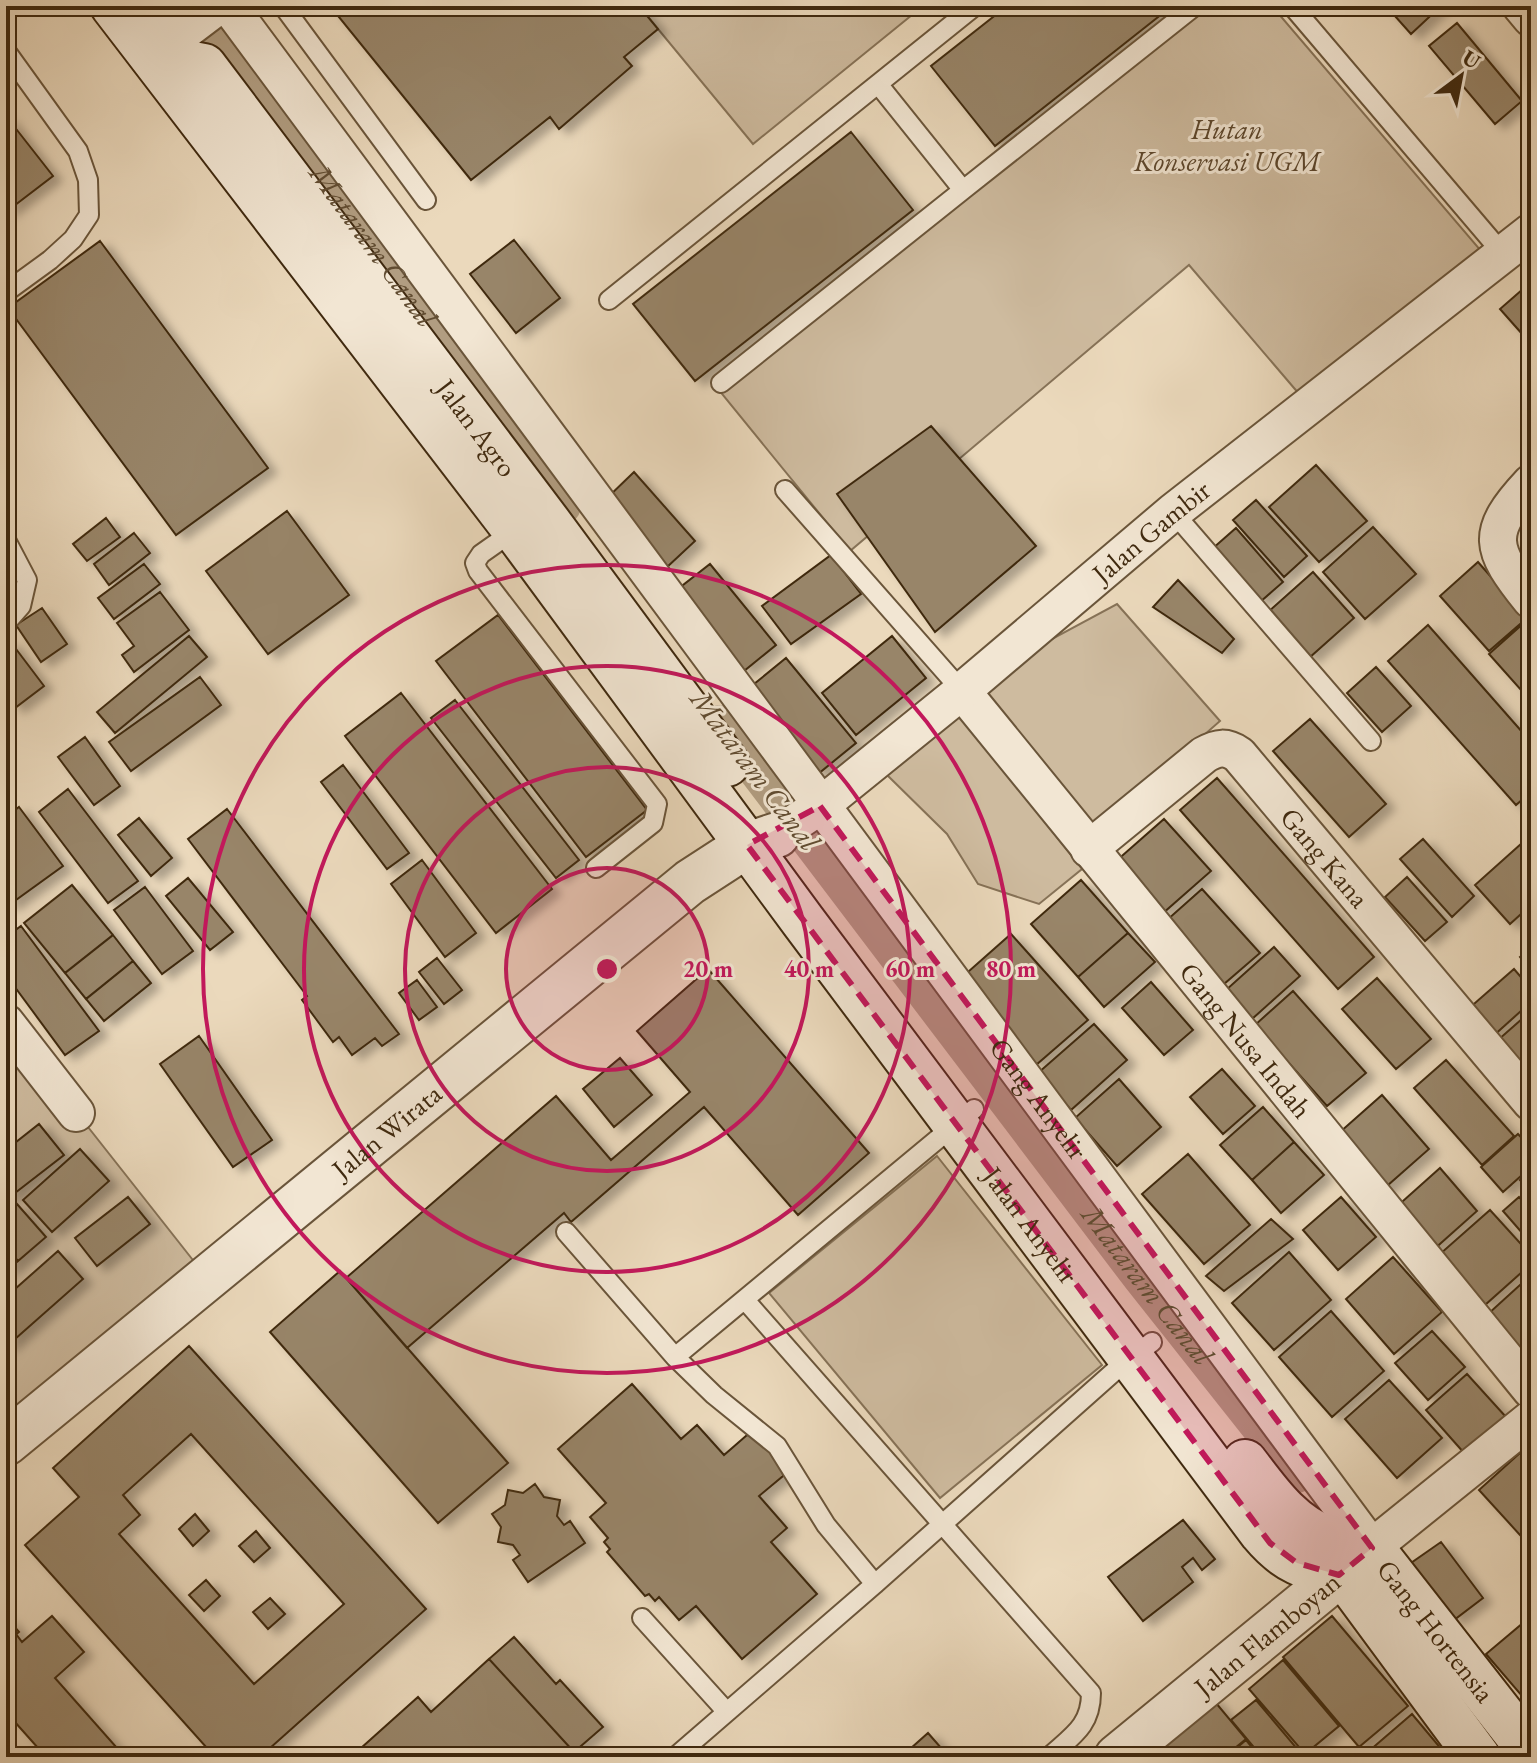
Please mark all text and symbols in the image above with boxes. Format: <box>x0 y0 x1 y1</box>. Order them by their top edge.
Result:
north arrow <box>1421 36 1501 116</box>
text: U <box>1457 43 1486 76</box>
park label: Hutan Konservasi UGM <box>1133 111 1322 179</box>
water label: Mataram Canal <box>300 154 447 336</box>
street label: Jalan Agro <box>427 370 526 484</box>
street label: Jalan Gambir <box>1083 471 1218 592</box>
water label: Mataram Canal <box>681 679 830 860</box>
street label: Gang Kana <box>1273 800 1378 916</box>
text: 20 m <box>683 953 733 984</box>
text: 40 m <box>784 953 834 984</box>
text: 60 m <box>885 953 935 984</box>
text: 80 m <box>986 953 1036 984</box>
centre of rings <box>593 955 621 983</box>
street label: Gang Nusa Indah <box>1172 955 1320 1125</box>
street label: Gang Anyelir <box>982 1031 1096 1167</box>
street label: Jalan Wirata <box>323 1075 449 1188</box>
street label: Jalan Anyelir <box>974 1158 1087 1291</box>
water label: Mataram Canal <box>1072 1195 1223 1374</box>
street label: Gang Hortensia <box>1369 1552 1504 1710</box>
street label: Jalan Flamboyan <box>1185 1563 1348 1706</box>

